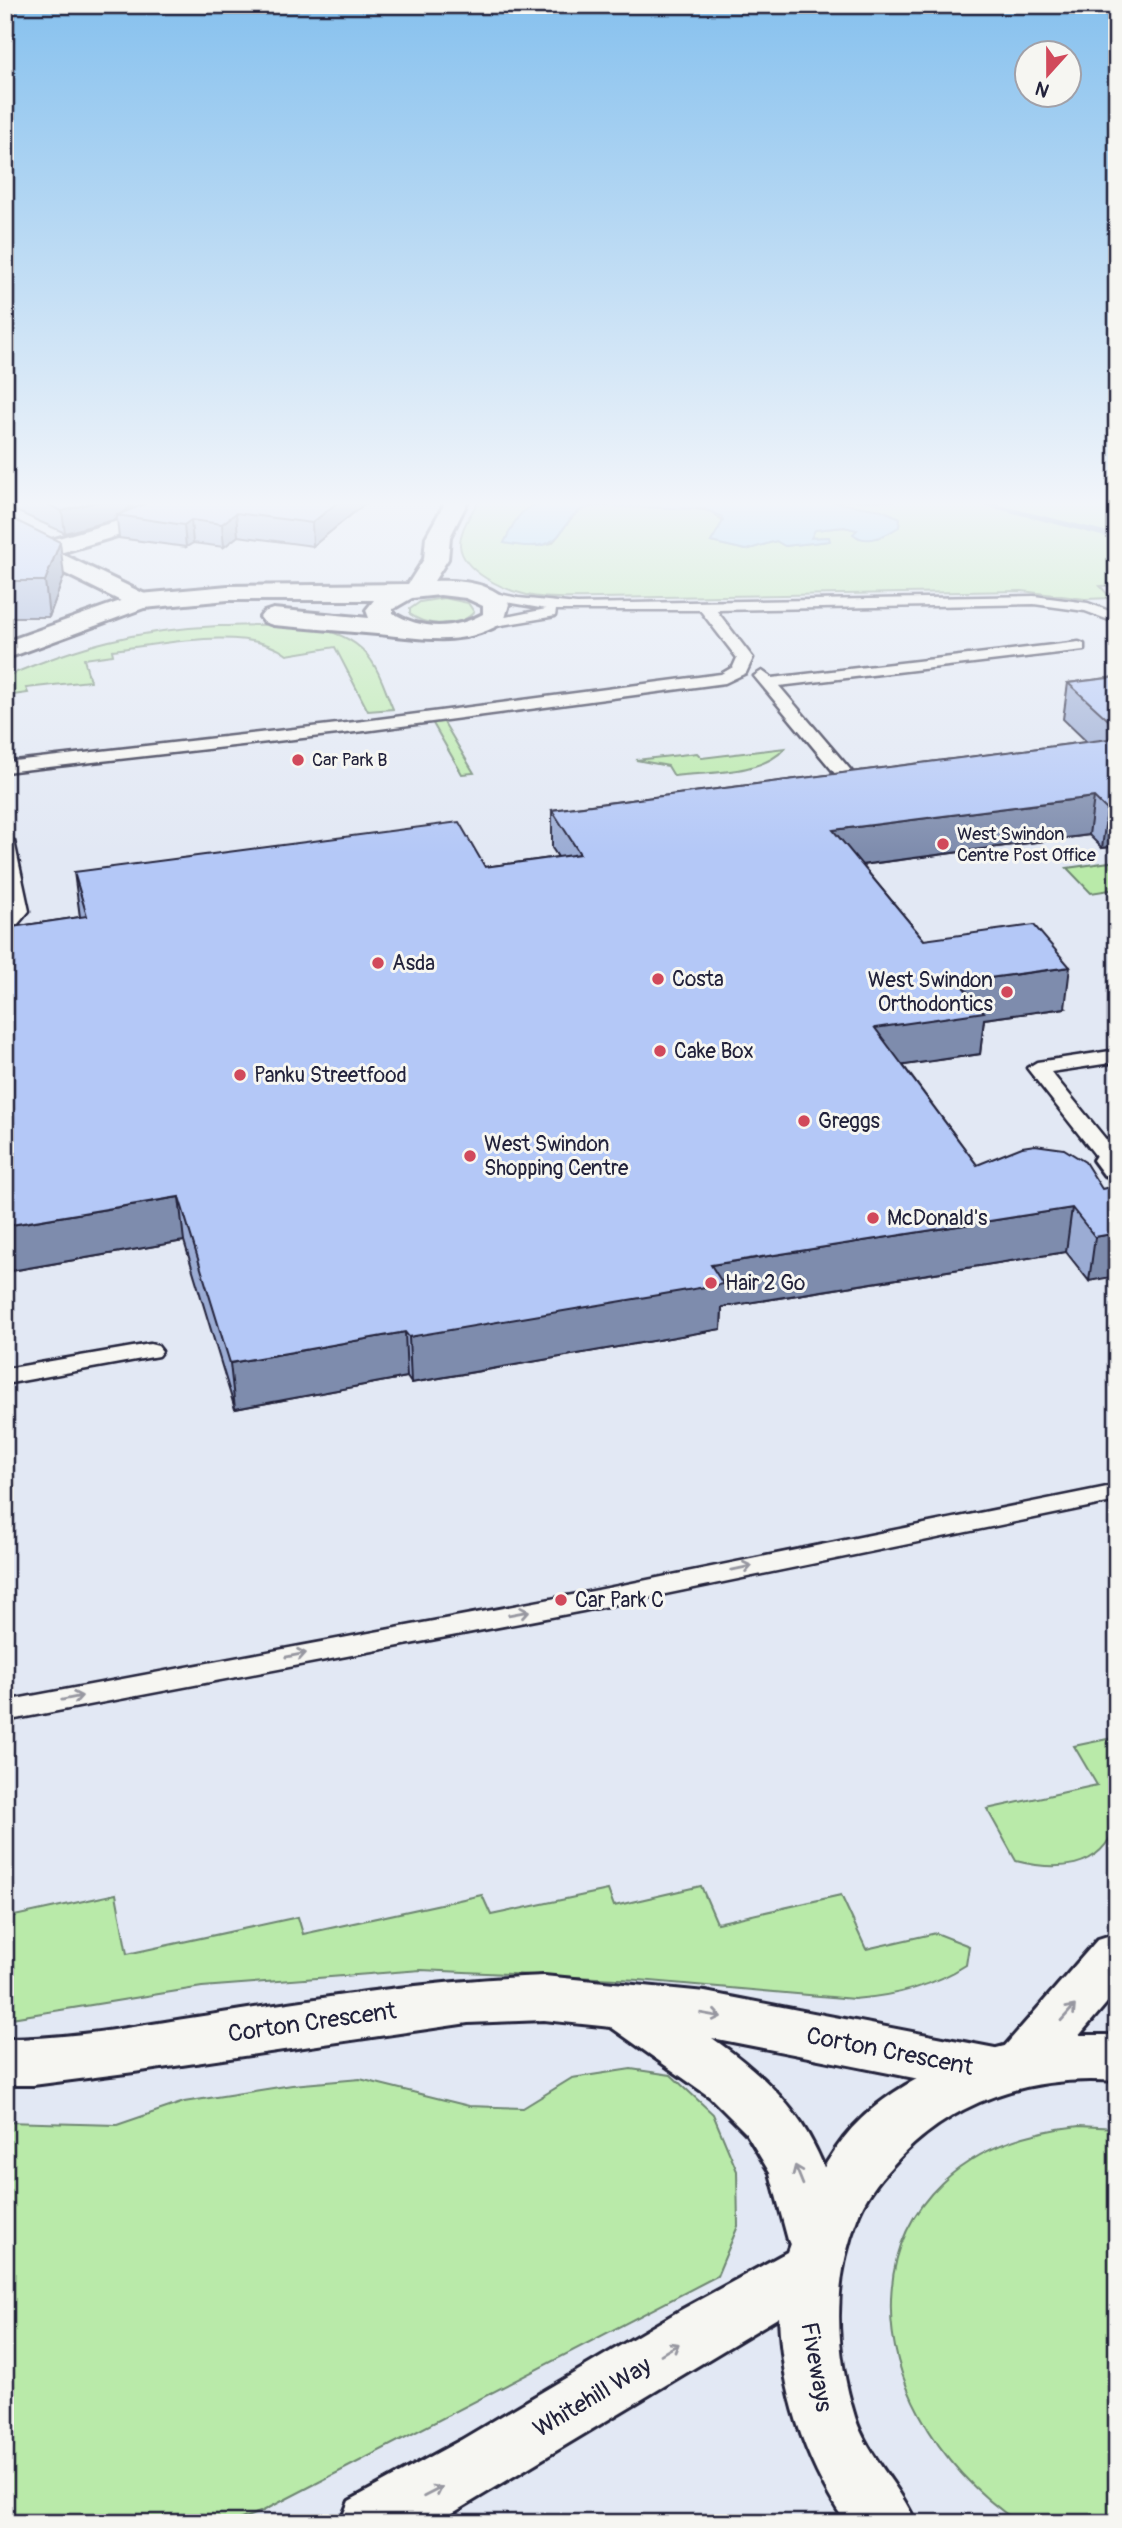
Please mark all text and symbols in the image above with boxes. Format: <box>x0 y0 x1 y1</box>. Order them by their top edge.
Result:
north arrow <box>1014 38 1084 108</box>
text: N <box>1032 75 1053 102</box>
place label: Car Park B <box>312 749 387 772</box>
marker: Car Park B <box>290 752 306 768</box>
place label: West Swindon Centre Post Office <box>957 823 1096 867</box>
marker: West Swindon Centre Post Office <box>935 836 951 852</box>
place label: Asda <box>392 950 435 977</box>
marker: Asda <box>370 955 386 971</box>
place label: Costa <box>672 966 724 993</box>
place label: West Swindon Orthodontics <box>868 967 994 1018</box>
marker: Costa <box>650 971 666 987</box>
marker: West Swindon Orthodontics <box>999 984 1015 1000</box>
place label: Cake Box <box>674 1038 754 1065</box>
marker: Cake Box <box>652 1043 668 1059</box>
place label: Panku Streetfood <box>254 1062 407 1089</box>
marker: Panku Streetfood <box>232 1067 248 1083</box>
place label: Greggs <box>818 1108 880 1135</box>
marker: Greggs <box>796 1113 812 1129</box>
place label: West Swindon Shopping Centre <box>484 1131 629 1182</box>
marker: West Swindon Shopping Centre <box>462 1148 478 1164</box>
place label: McDonald's <box>887 1205 988 1232</box>
marker: McDonald's <box>865 1210 881 1226</box>
place label: Hair 2 Go <box>725 1270 805 1297</box>
marker: Hair 2 Go <box>703 1275 719 1291</box>
one-way arrow <box>730 1561 753 1575</box>
place label: Car Park C <box>575 1587 664 1614</box>
marker: Car Park C <box>553 1592 569 1608</box>
one-way arrow <box>507 1606 530 1620</box>
one-way arrow <box>284 1648 307 1662</box>
one-way arrow <box>60 1691 83 1704</box>
street label: Corton Crescent <box>226 1996 398 2049</box>
one-way arrow <box>1060 2004 1076 2022</box>
one-way arrow <box>699 2009 722 2023</box>
street label: Corton Crescent <box>804 2021 976 2082</box>
one-way arrow <box>792 2164 805 2186</box>
street label: Fiveways <box>794 2320 839 2414</box>
one-way arrow <box>659 2342 679 2356</box>
street label: Whitehill Way <box>528 2351 656 2444</box>
one-way arrow <box>422 2484 443 2498</box>

